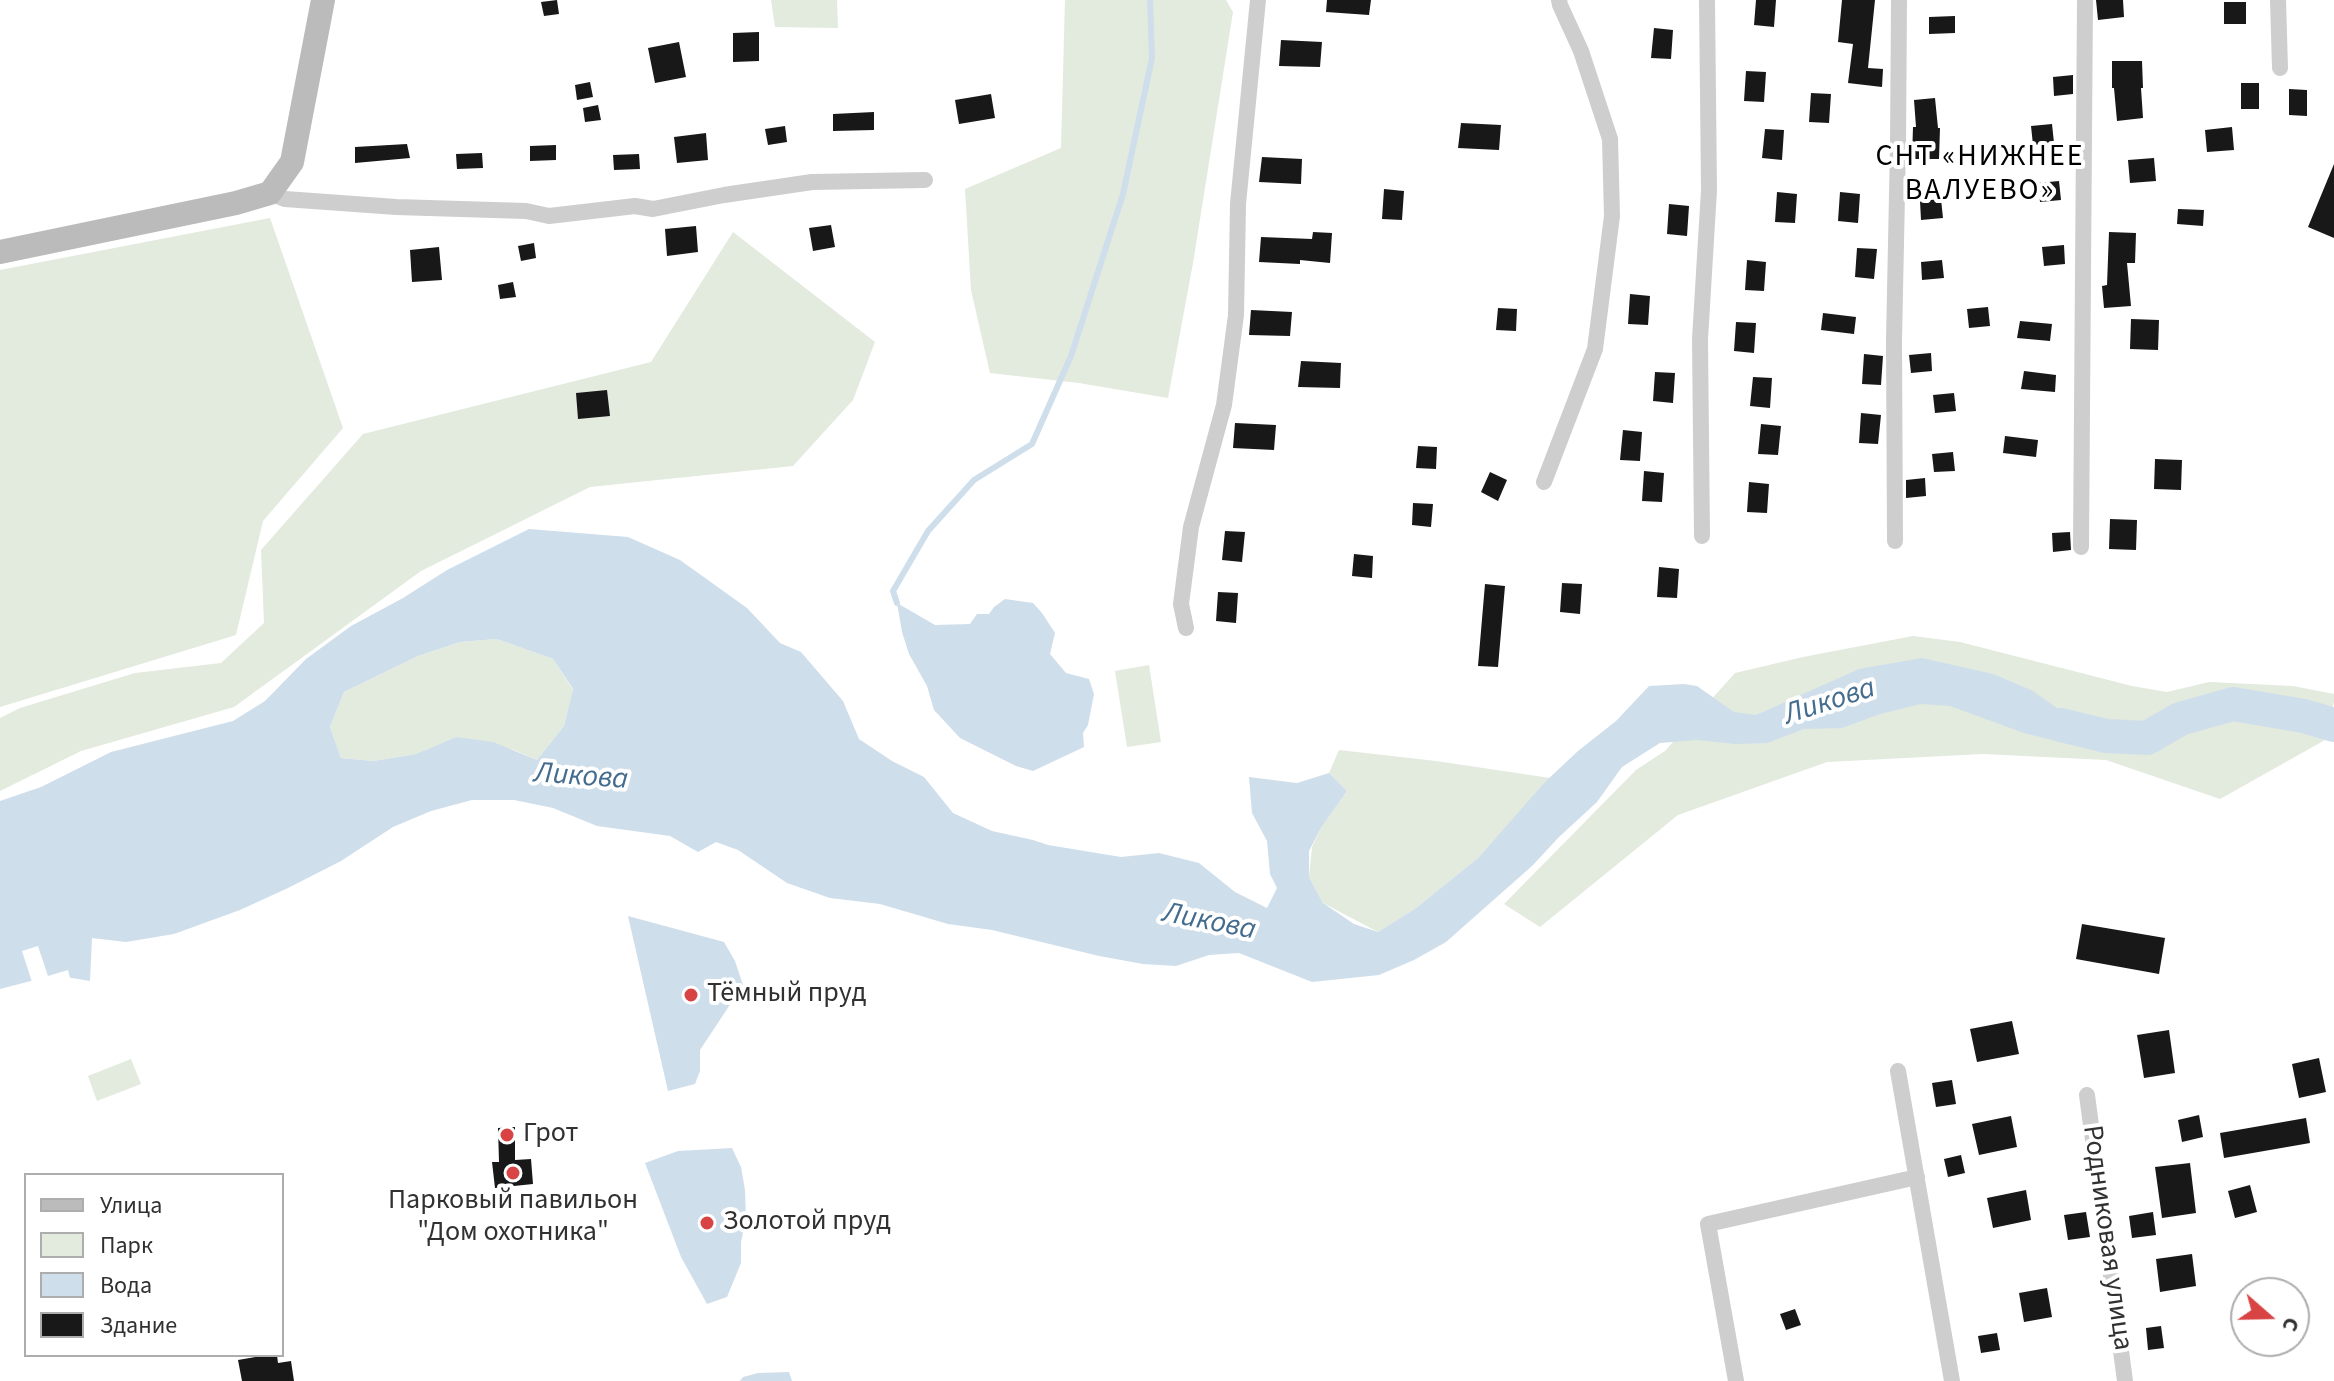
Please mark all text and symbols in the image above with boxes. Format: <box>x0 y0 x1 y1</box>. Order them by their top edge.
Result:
district label: СНТ «НИЖНЕЕ ВАЛУЕВО» <box>1875 140 2085 210</box>
water label: Ликова <box>1780 671 1880 735</box>
water label: Ликова <box>533 757 629 799</box>
water label: Ликова <box>1159 896 1259 950</box>
place label: Тёмный пруд <box>707 978 867 1012</box>
marker: Тёмный пруд <box>682 986 700 1004</box>
place label: Грот <box>523 1118 578 1152</box>
street label: Родниковая улица <box>2074 1123 2138 1353</box>
marker: Грот <box>498 1126 516 1144</box>
marker: Парковый павильон "Дом охотника" <box>504 1164 522 1182</box>
legend <box>24 1173 284 1357</box>
place label: Парковый павильон "Дом охотника" <box>388 1185 638 1251</box>
text: Улица <box>100 1188 162 1223</box>
place label: Золотой пруд <box>723 1206 891 1240</box>
marker: Золотой пруд <box>698 1214 716 1232</box>
text: Парк <box>100 1228 153 1263</box>
text: Вода <box>100 1268 152 1303</box>
north arrow <box>2230 1277 2310 1357</box>
text: Здание <box>100 1308 177 1343</box>
text: С <box>2273 1313 2308 1336</box>

